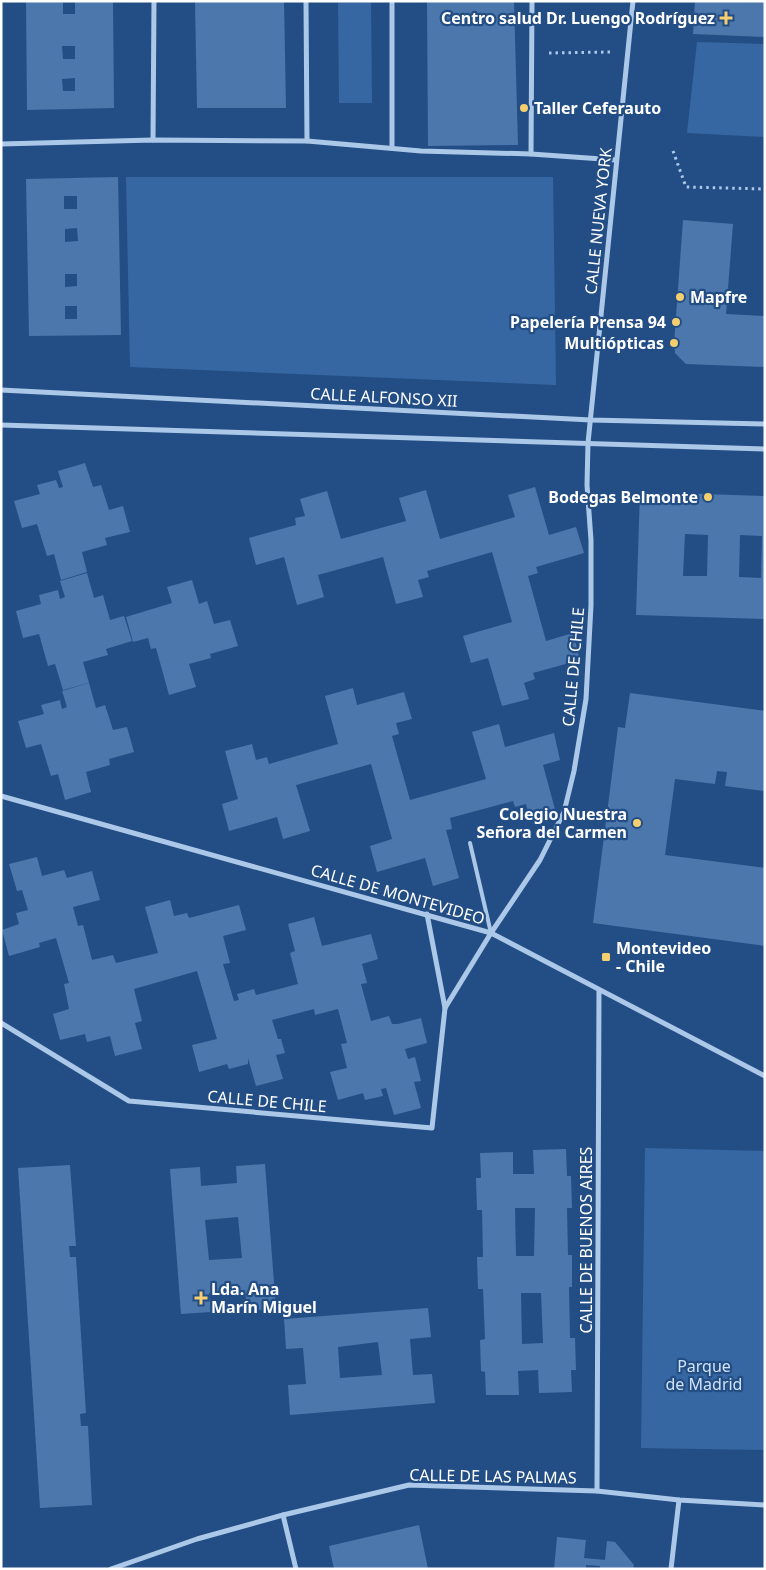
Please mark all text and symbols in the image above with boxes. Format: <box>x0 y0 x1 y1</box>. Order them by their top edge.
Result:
place label: Centro salud Dr. Luengo Rodríguez <box>441 7 715 29</box>
marker: Centro salud Dr. Luengo Rodríguez <box>719 11 733 25</box>
place label: Taller Ceferauto <box>534 97 661 119</box>
marker: Taller Ceferauto <box>518 102 530 114</box>
street label: CALLE NUEVA YORK <box>579 146 617 295</box>
place label: Mapfre <box>690 286 747 308</box>
marker: Mapfre <box>674 291 686 303</box>
place label: Papelería Prensa 94 <box>510 311 666 333</box>
marker: Papelería Prensa 94 <box>670 316 682 328</box>
place label: Multiópticas <box>564 332 664 354</box>
marker: Multiópticas <box>668 337 680 349</box>
street label: CALLE ALFONSO XII <box>310 382 458 412</box>
place label: Bodegas Belmonte <box>548 486 698 508</box>
marker: Bodegas Belmonte <box>702 491 714 503</box>
street label: CALLE DE CHILE <box>557 606 589 728</box>
place label: Colegio Nuestra Señora del Carmen <box>477 803 627 843</box>
marker: Colegio Nuestra Señora del Carmen <box>631 817 643 829</box>
street label: CALLE DE MONTEVIDEO <box>308 859 488 929</box>
place label: Montevideo - Chile <box>616 937 711 977</box>
marker: Montevideo - Chile <box>600 951 612 963</box>
street label: CALLE DE CHILE <box>206 1085 328 1117</box>
street label: CALLE DE BUENOS AIRES <box>575 1146 597 1333</box>
place label: Lda. Ana Marín Miguel <box>211 1278 317 1318</box>
marker: Lda. Ana Marín Miguel <box>195 1292 207 1304</box>
park label: Parque de Madrid <box>666 1355 742 1395</box>
street label: CALLE DE LAS PALMAS <box>409 1464 577 1488</box>

